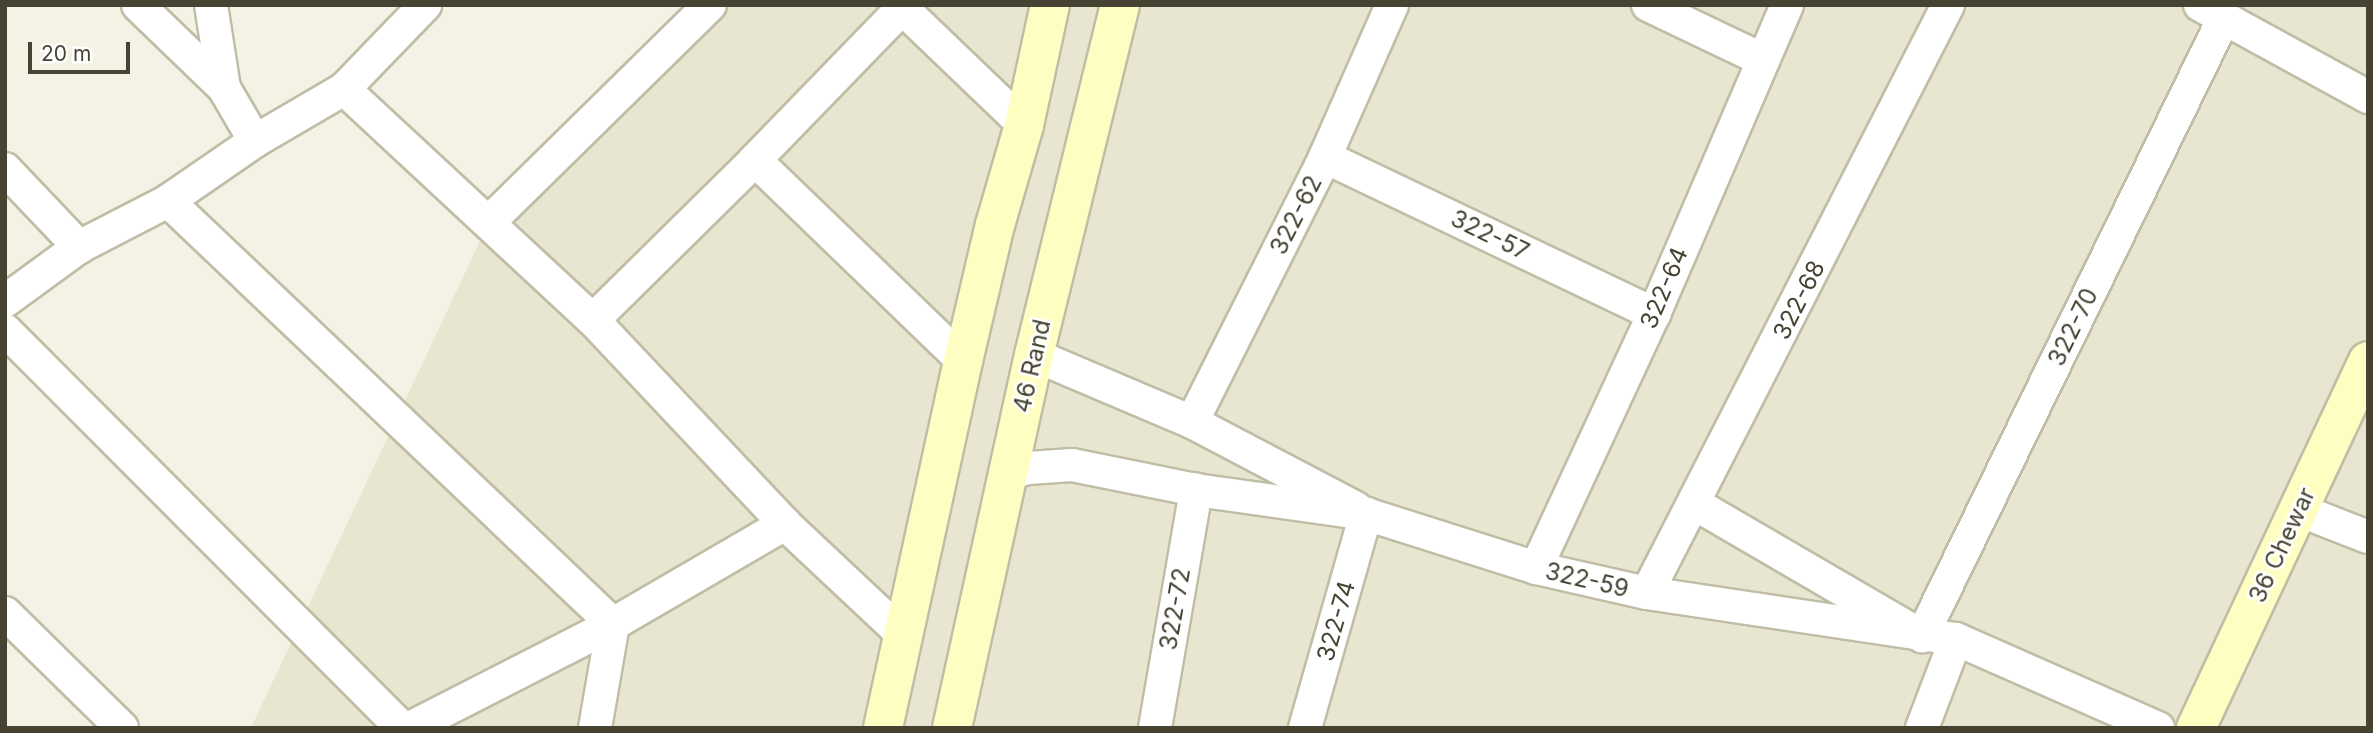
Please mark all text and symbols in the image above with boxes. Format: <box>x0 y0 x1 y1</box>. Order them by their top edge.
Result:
scale bar <box>32 28 133 72</box>
text: 20 m <box>41 41 91 66</box>
street label: 322-62 <box>1264 171 1328 259</box>
street label: 322-57 <box>1446 204 1534 266</box>
street label: 322-64 <box>1634 243 1694 333</box>
street label: 322-68 <box>1767 256 1831 344</box>
street label: 322-70 <box>2042 283 2104 371</box>
street label: 46 Rand <box>1007 317 1057 415</box>
street label: 36 Chewar <box>2243 483 2321 607</box>
street label: 322-59 <box>1543 556 1631 604</box>
street label: 322-72 <box>1154 566 1196 652</box>
street label: 322-74 <box>1311 577 1361 665</box>

